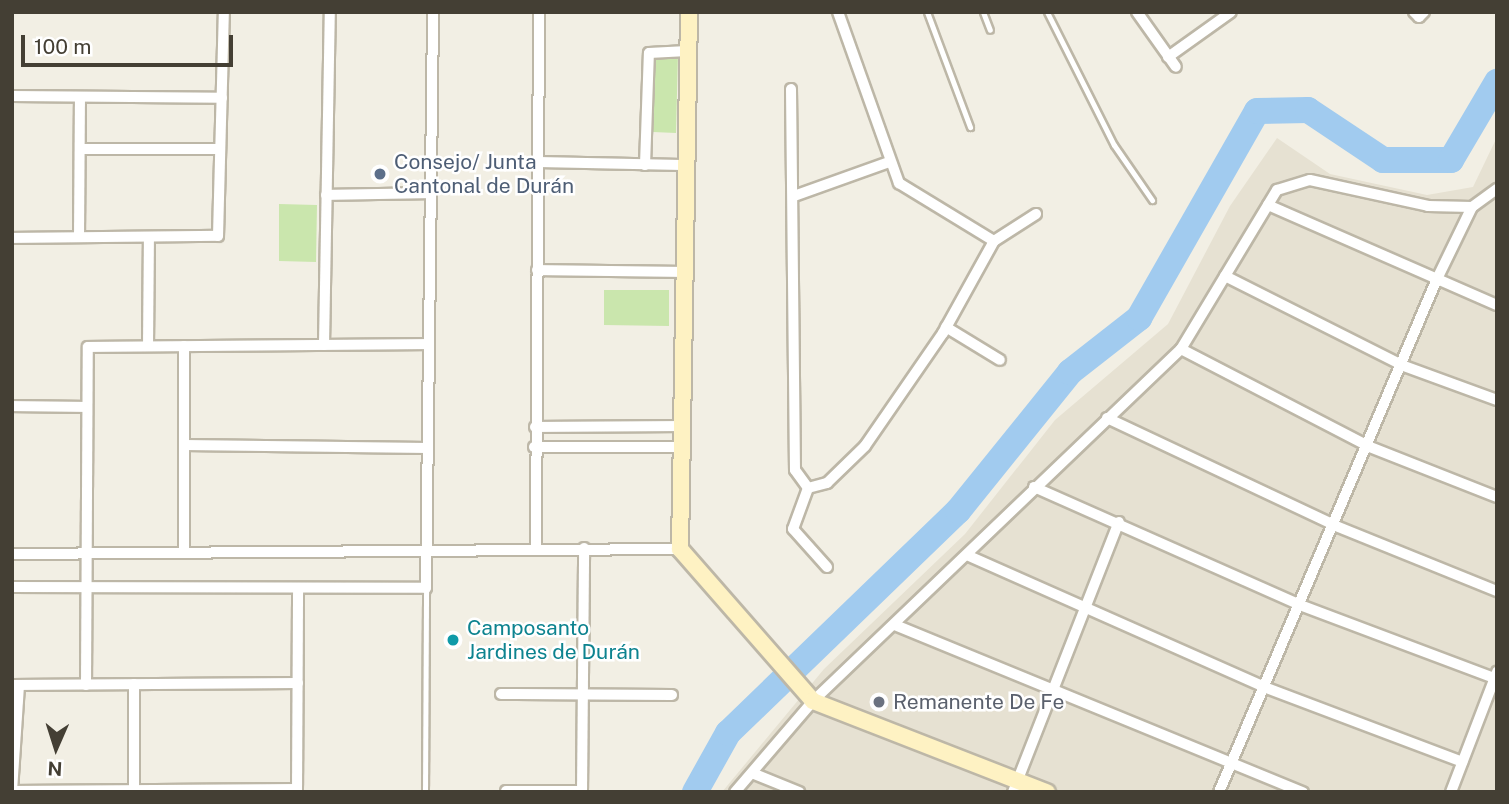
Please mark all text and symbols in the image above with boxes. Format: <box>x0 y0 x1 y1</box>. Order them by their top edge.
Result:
scale bar <box>24 21 236 65</box>
text: 100 m <box>34 34 91 59</box>
place label: Consejo/ Junta Cantonal de Durán <box>394 149 574 199</box>
marker: Consejo/ Junta Cantonal de Durán <box>372 166 388 182</box>
place label: Camposanto Jardines de Durán <box>467 615 640 665</box>
marker: Camposanto Jardines de Durán <box>445 632 461 648</box>
place label: Remanente De Fe <box>893 689 1065 715</box>
marker: Remanente De Fe <box>871 694 887 710</box>
north arrow <box>21 713 91 783</box>
text: N <box>47 758 63 780</box>

